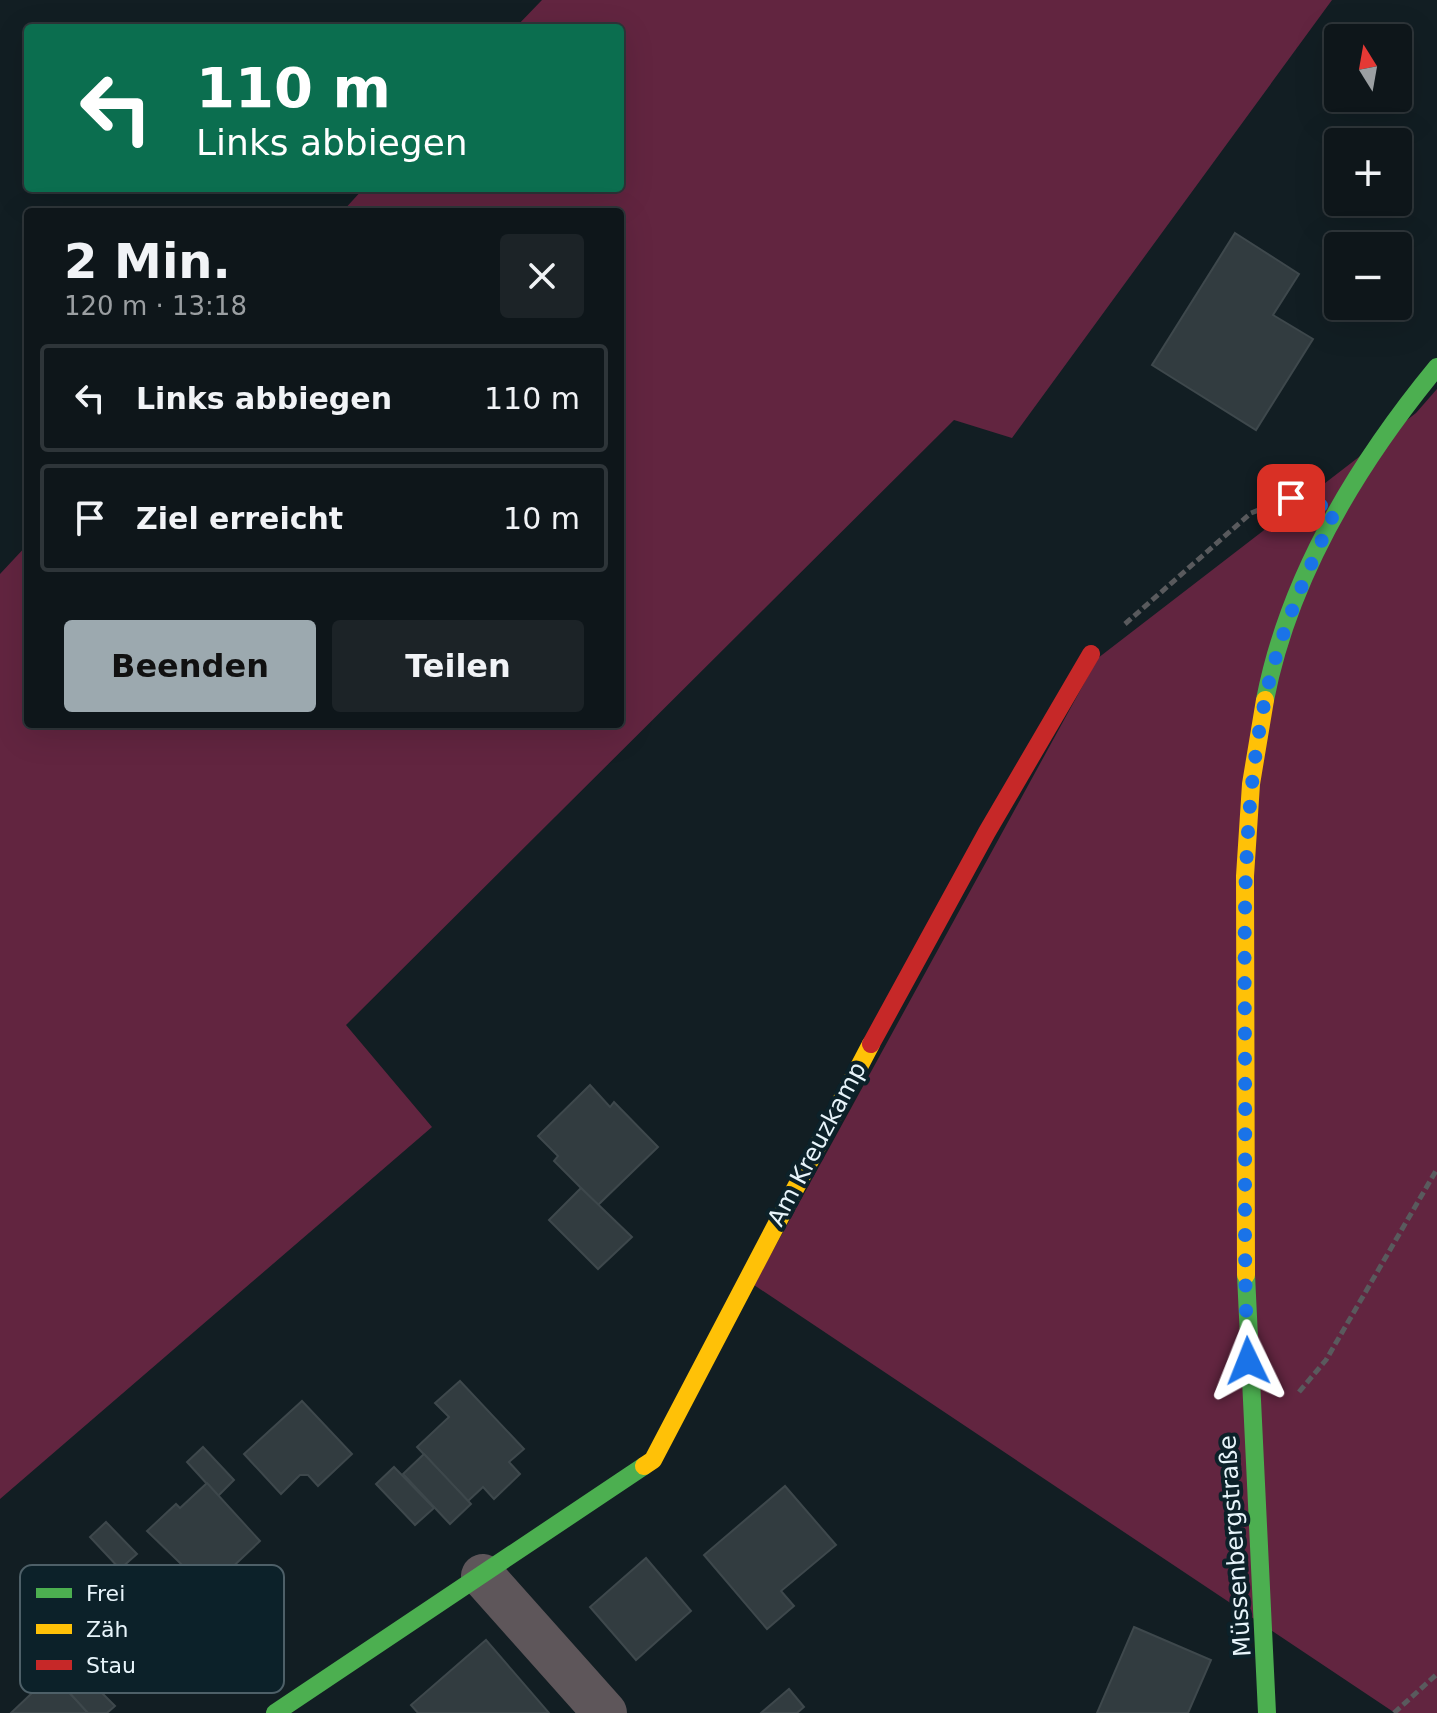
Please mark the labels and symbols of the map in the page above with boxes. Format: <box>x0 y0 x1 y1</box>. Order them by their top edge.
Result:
north arrow <box>1324 24 1412 112</box>
pin <box>1257 464 1325 532</box>
street label: Am Kreuzkamp <box>762 1057 872 1231</box>
position arrow <box>1206 1319 1290 1403</box>
street label: Müssenbergstraße <box>1213 1434 1257 1658</box>
legend <box>20 1565 284 1693</box>
text: Frei <box>86 1581 125 1606</box>
text: Zäh <box>86 1617 129 1642</box>
text: Stau <box>86 1653 136 1678</box>

